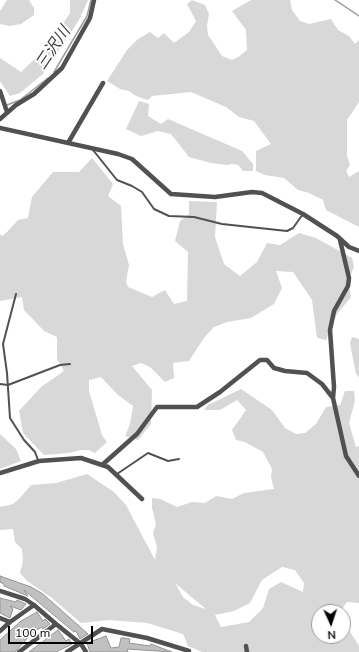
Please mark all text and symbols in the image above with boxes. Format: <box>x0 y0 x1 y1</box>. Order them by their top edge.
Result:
water label: 三沢川 <box>32 23 74 73</box>
north arrow <box>311 604 351 644</box>
scale bar <box>10 618 95 644</box>
text: 100 m <box>15 625 50 640</box>
text: N <box>327 628 336 642</box>

